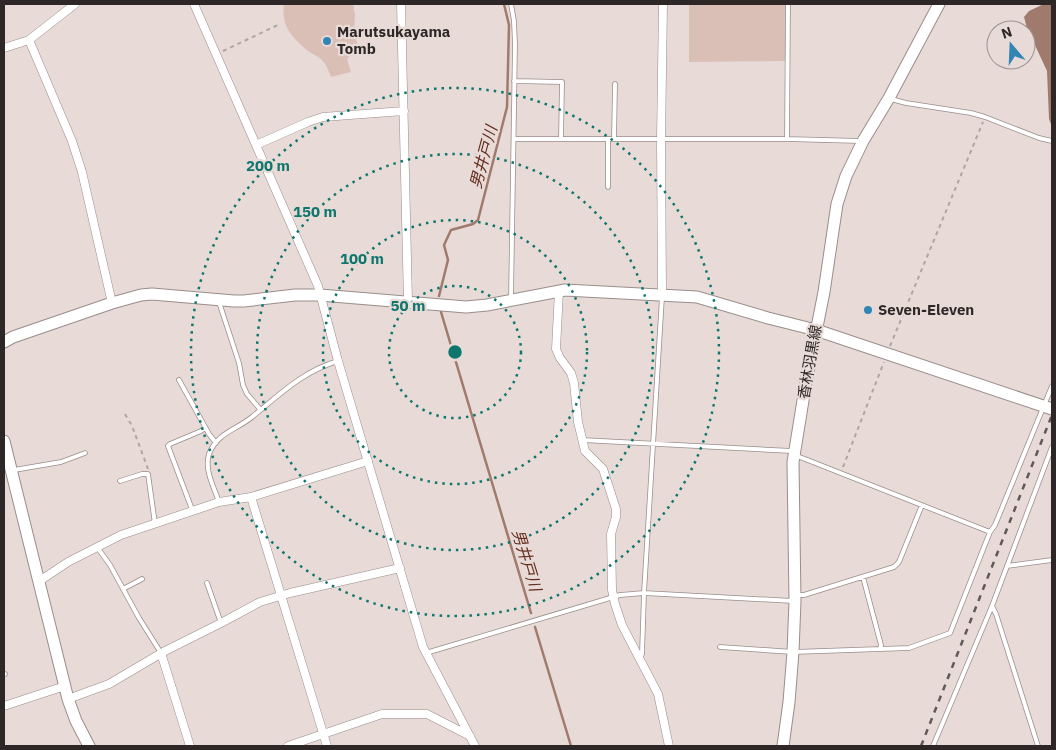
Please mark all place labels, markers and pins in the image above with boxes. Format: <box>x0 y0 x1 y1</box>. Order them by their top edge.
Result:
place label: Marutsukayama Tomb <box>337 22 451 58</box>
marker: Marutsukayama Tomb <box>321 35 333 47</box>
place label: Seven-Eleven <box>878 300 974 319</box>
marker: Seven-Eleven <box>862 304 874 316</box>
centre of rings <box>446 343 464 361</box>

